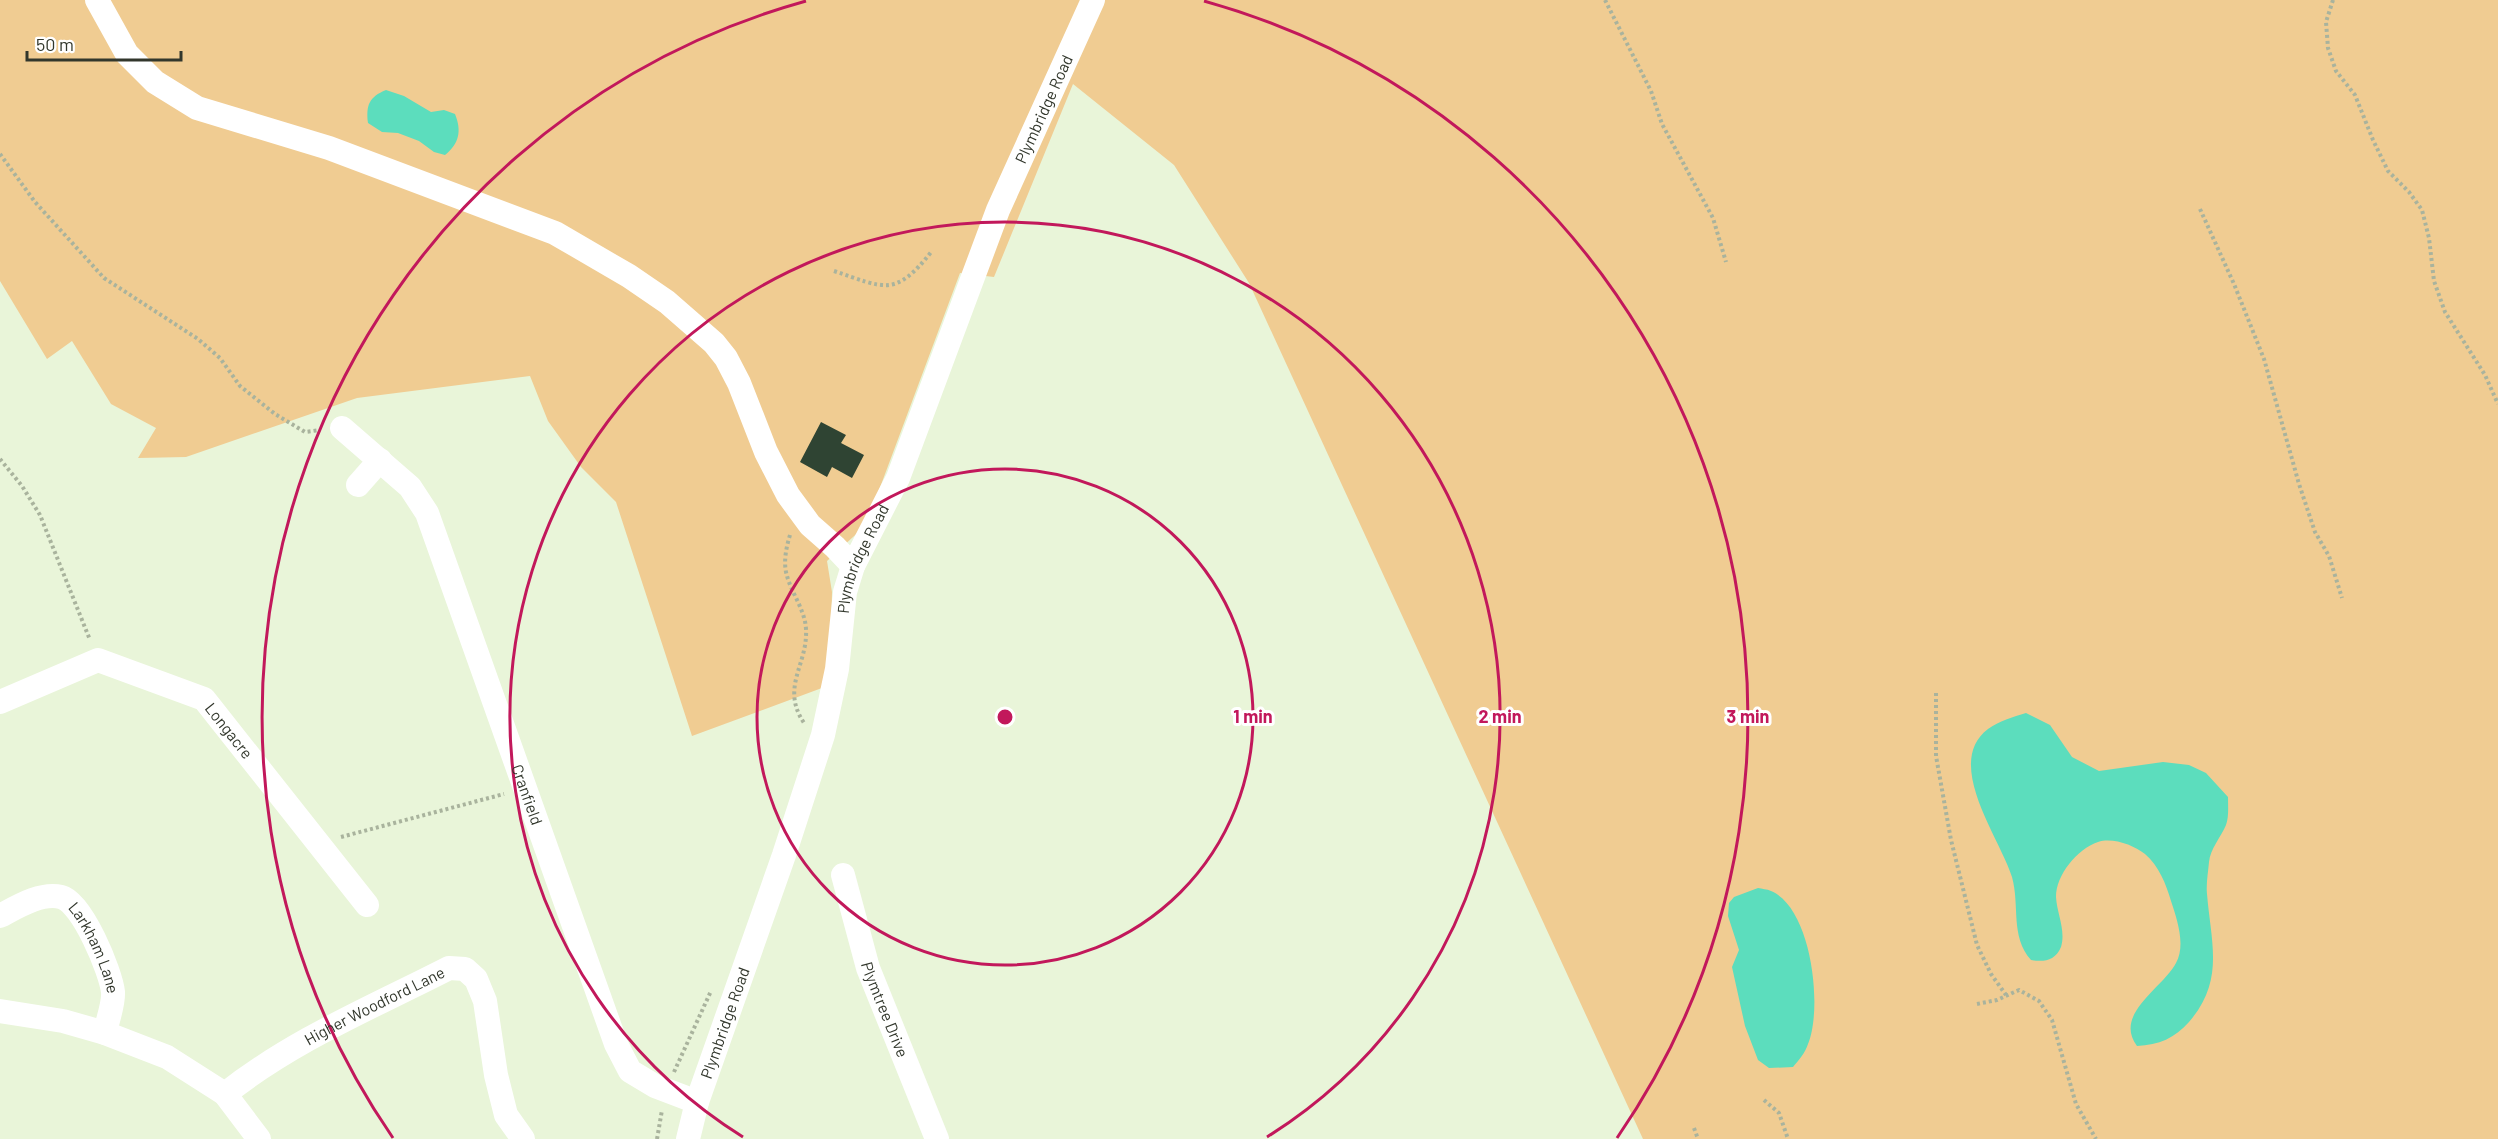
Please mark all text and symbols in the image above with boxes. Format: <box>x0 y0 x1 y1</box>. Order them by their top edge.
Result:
scale bar <box>27 24 182 62</box>
text: 50 m <box>36 33 74 55</box>
street label: Plymbridge Road <box>1011 52 1076 166</box>
street label: Plymbridge Road <box>833 501 892 614</box>
street label: Longacre <box>202 699 257 762</box>
text: 1 min <box>1233 705 1273 727</box>
text: 2 min <box>1478 705 1522 727</box>
text: 3 min <box>1727 705 1769 727</box>
centre of rings <box>995 707 1015 727</box>
street label: Cranfield <box>508 762 547 827</box>
street label: Larkham Lane <box>65 898 123 995</box>
street label: Plymtree Drive <box>858 960 913 1060</box>
street label: Higher Woodford Lane <box>301 962 447 1049</box>
street label: Plymbridge Road <box>696 964 753 1081</box>

